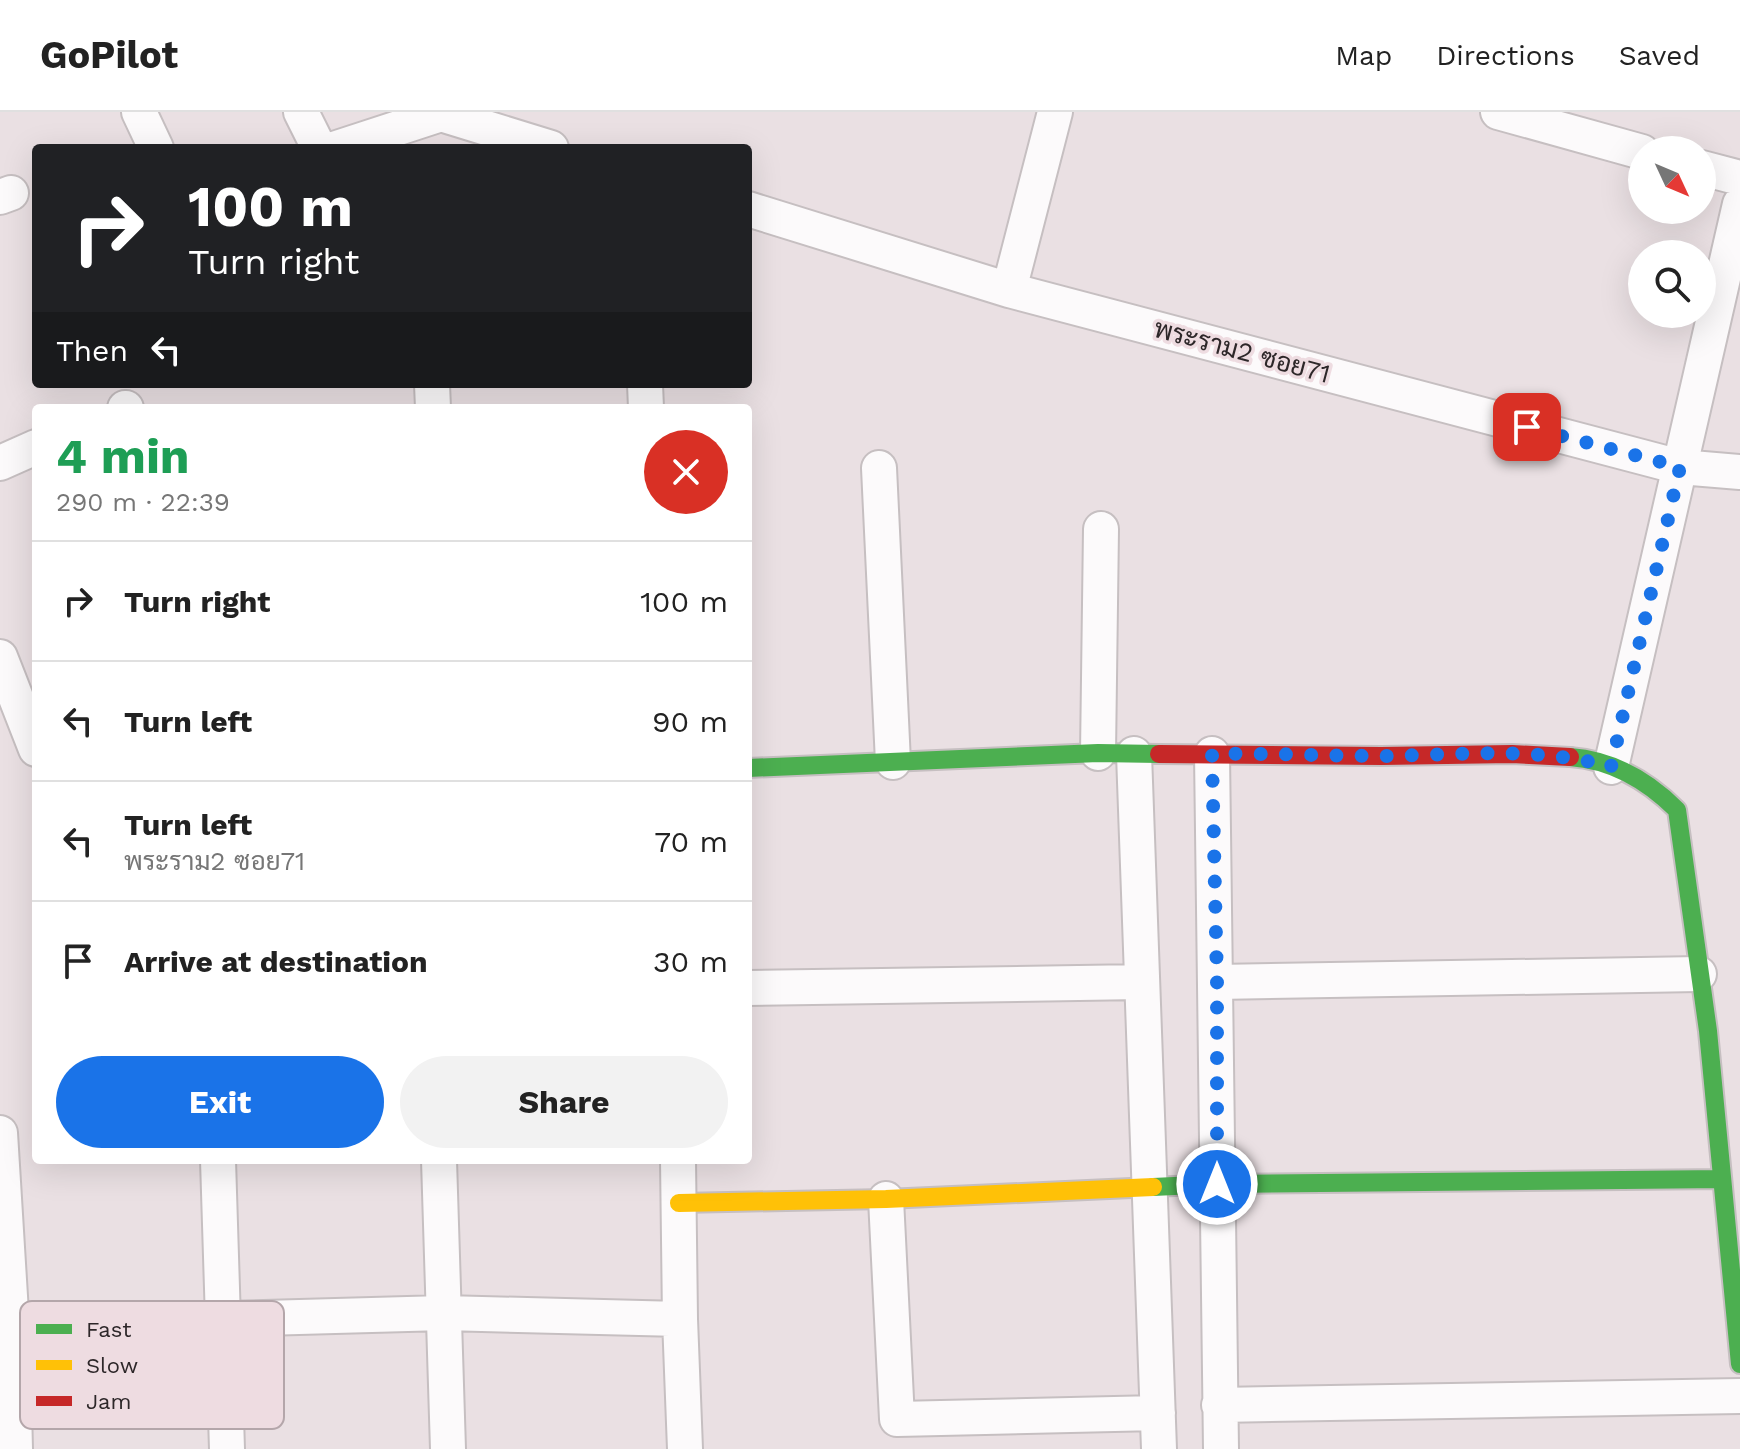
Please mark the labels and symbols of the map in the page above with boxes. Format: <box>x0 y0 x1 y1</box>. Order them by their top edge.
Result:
north arrow <box>1628 136 1716 224</box>
street label: พระราม2 ซอย71 <box>1151 313 1333 389</box>
pin <box>1493 393 1561 461</box>
position arrow <box>1175 1142 1259 1226</box>
legend <box>20 1301 284 1429</box>
text: Fast <box>86 1317 132 1342</box>
text: Slow <box>86 1353 138 1378</box>
text: Jam <box>86 1389 131 1414</box>

